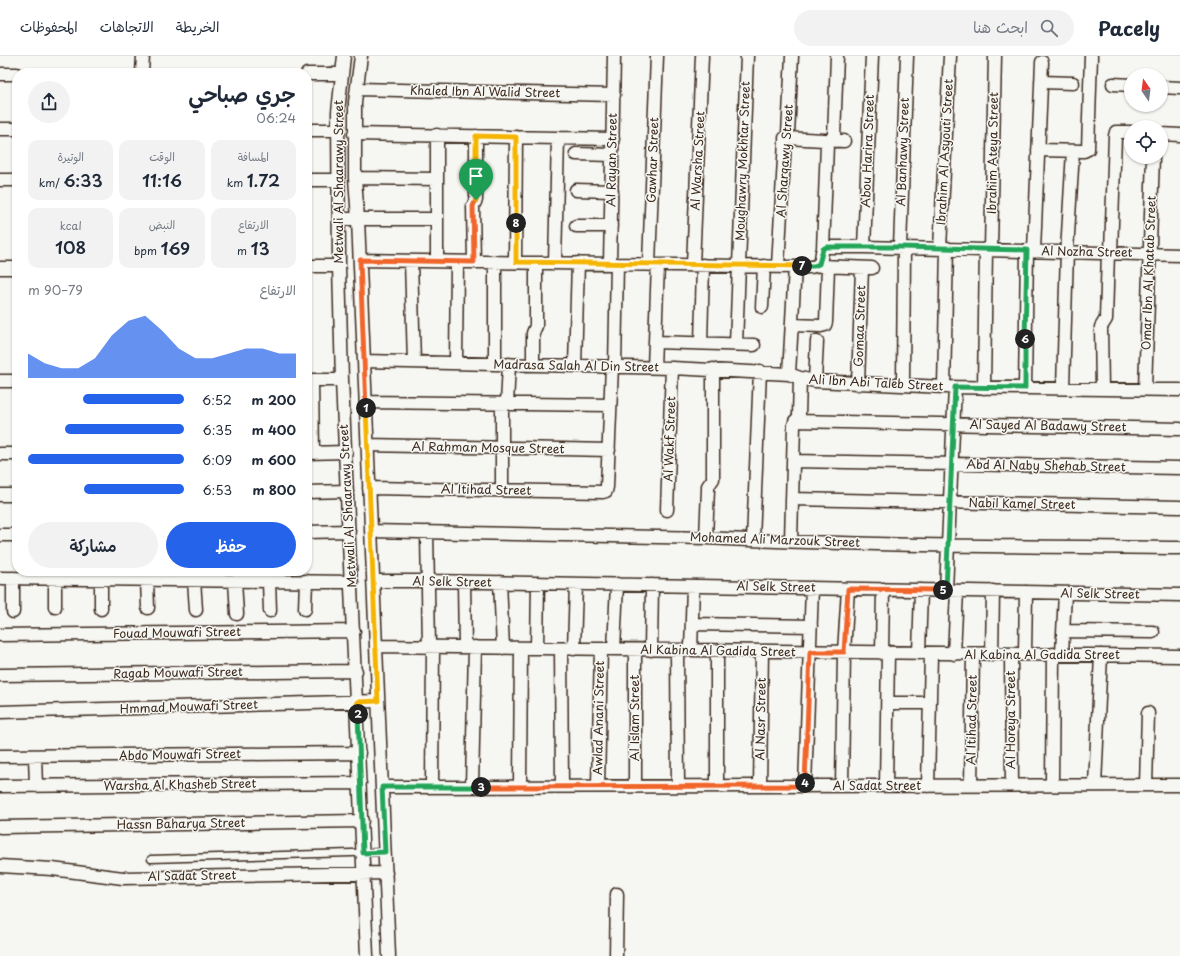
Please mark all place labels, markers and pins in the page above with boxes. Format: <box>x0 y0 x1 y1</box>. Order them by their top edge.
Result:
pin <box>459 159 493 200</box>
pin: 8 <box>506 213 526 233</box>
pin: 7 <box>792 256 812 276</box>
pin: 6 <box>1015 329 1035 349</box>
pin: 1 <box>356 398 376 418</box>
pin: 5 <box>933 580 953 600</box>
pin: 2 <box>348 704 368 724</box>
pin: 4 <box>795 773 815 793</box>
pin: 3 <box>471 777 491 797</box>

